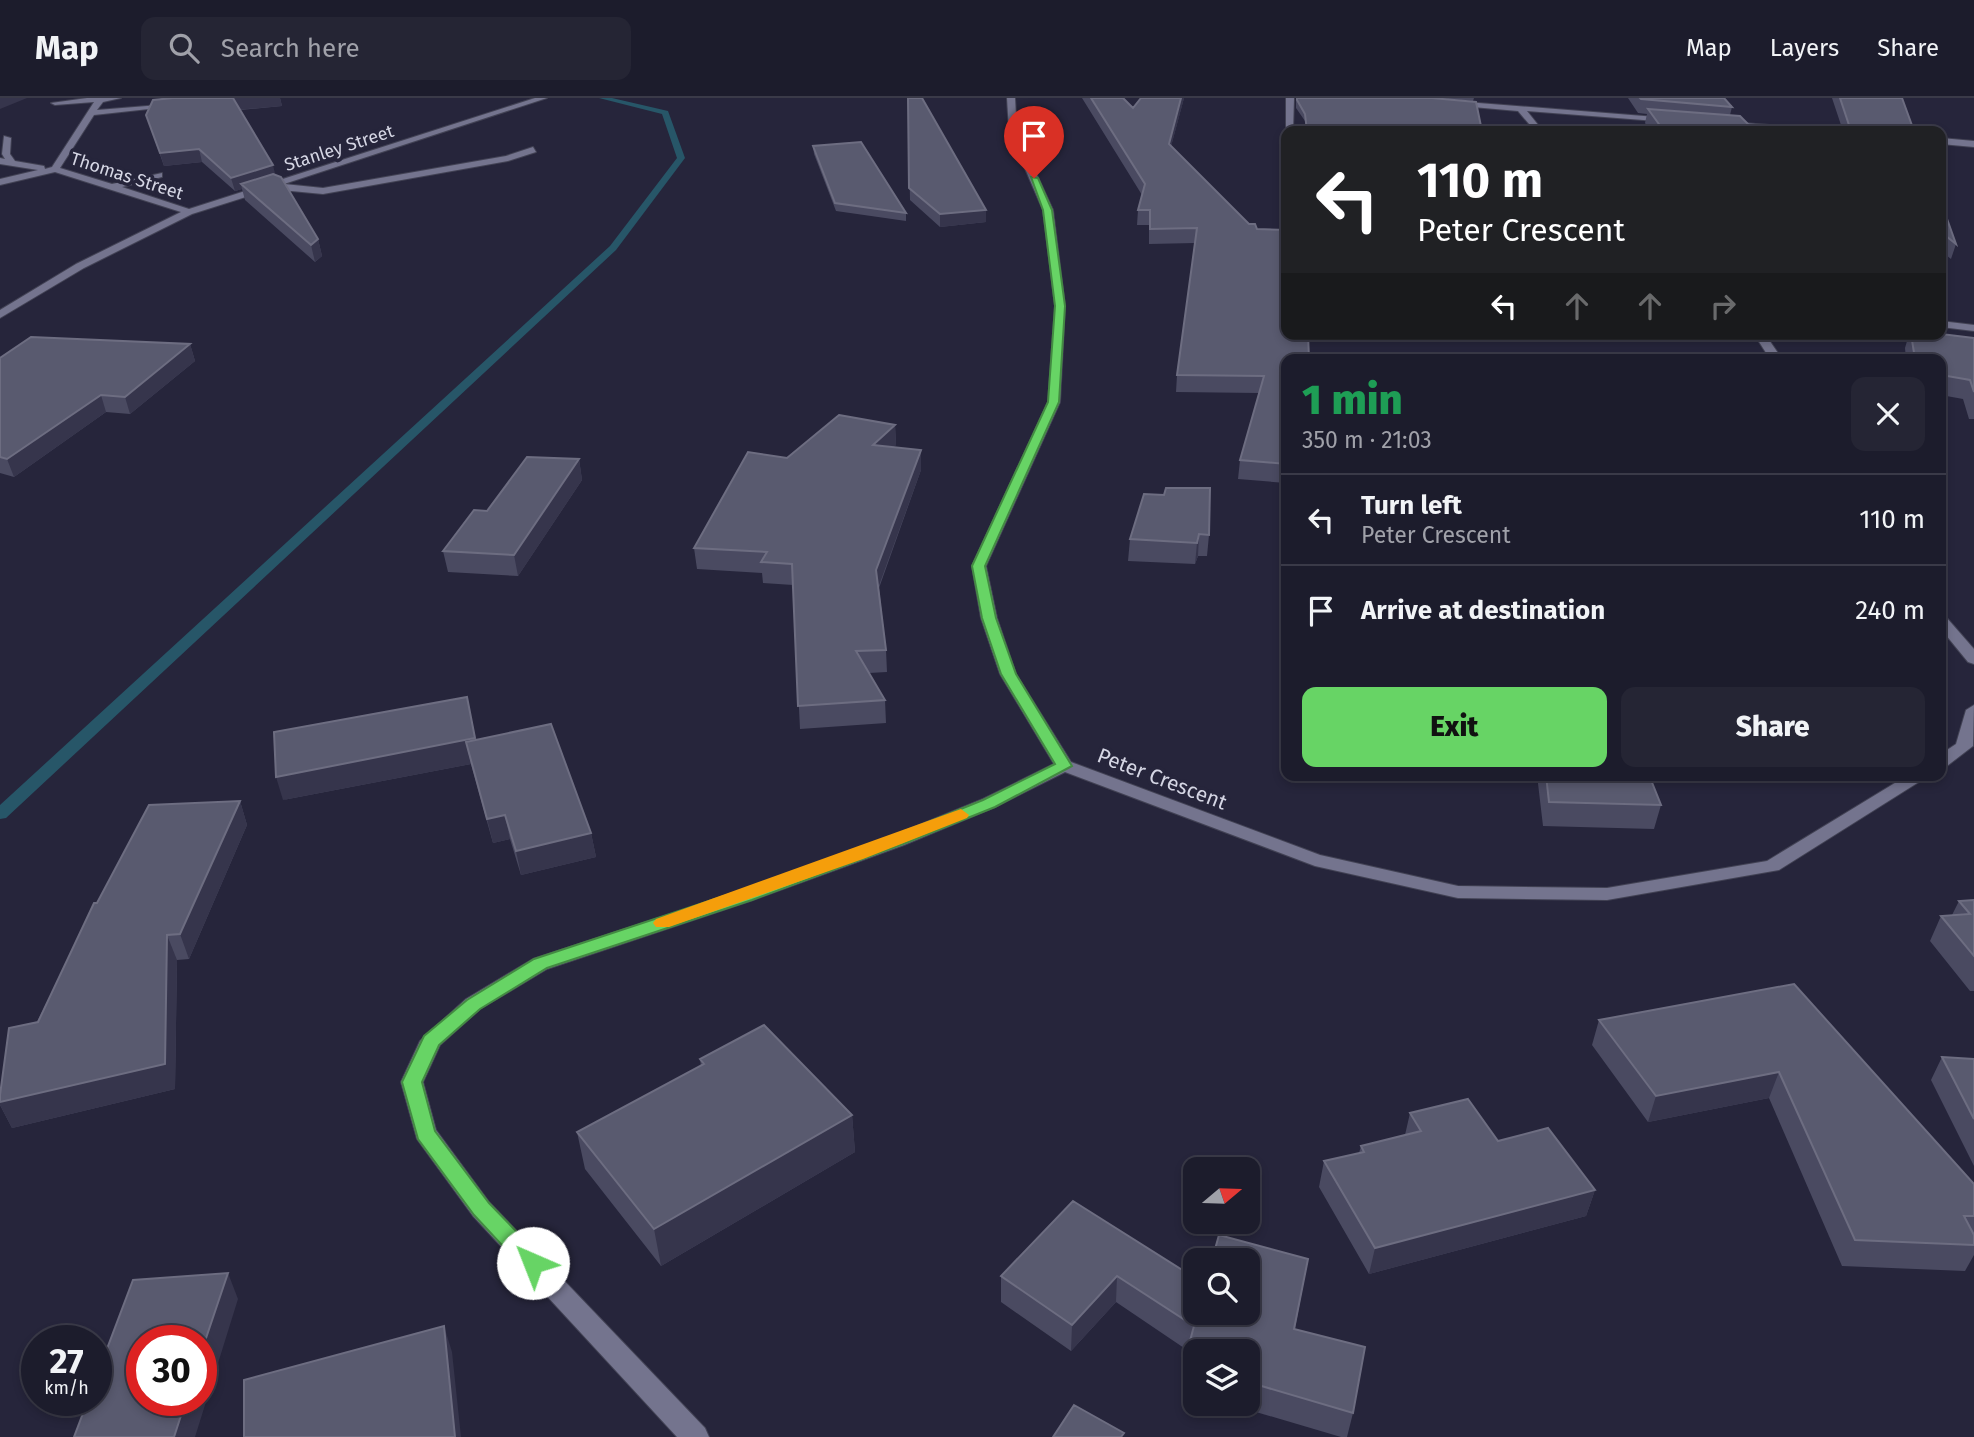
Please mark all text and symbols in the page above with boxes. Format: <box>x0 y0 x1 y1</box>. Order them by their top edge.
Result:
search box <box>141 17 631 80</box>
text: Map <box>35 28 99 68</box>
icon: search <box>165 29 203 67</box>
text: Search here <box>221 33 360 64</box>
text: Map <box>1686 34 1732 62</box>
text: Layers <box>1770 34 1839 62</box>
text: Share <box>1877 34 1939 62</box>
pin <box>1004 106 1064 178</box>
icon: arrive <box>1015 117 1053 155</box>
street label: Stanley Street <box>281 120 397 176</box>
street label: Thomas Street <box>68 147 187 205</box>
text: 110 m <box>1417 151 1543 210</box>
icon: left <box>1302 154 1393 245</box>
text: Peter Crescent <box>1417 211 1625 249</box>
icon: left <box>1485 287 1523 325</box>
icon: ahead <box>1558 287 1596 325</box>
icon: ahead <box>1631 287 1669 325</box>
icon: right <box>1704 287 1742 325</box>
text: 1 min <box>1302 375 1403 425</box>
button: close <box>1851 377 1925 451</box>
text: 350 m · 21:03 <box>1302 426 1432 454</box>
text: Turn left <box>1361 490 1462 521</box>
icon: left <box>1302 501 1340 539</box>
text: 110 m <box>1859 504 1925 535</box>
text: Peter Crescent <box>1361 521 1511 549</box>
icon: arrive <box>1302 592 1340 630</box>
text: Arrive at destination <box>1361 595 1605 626</box>
text: 240 m <box>1855 595 1925 626</box>
button: Exit <box>1302 687 1607 767</box>
button: Share <box>1621 687 1925 767</box>
street label: Peter Crescent <box>1094 742 1231 816</box>
north arrow <box>1183 1157 1260 1234</box>
map controls <box>1183 1157 1260 1416</box>
position arrow <box>496 1226 570 1300</box>
button: search <box>1183 1248 1260 1325</box>
speed limit sign: 30 <box>126 1325 217 1416</box>
button: layers <box>1183 1339 1260 1416</box>
text: 27 <box>49 1340 84 1382</box>
text: km/h <box>44 1377 89 1399</box>

